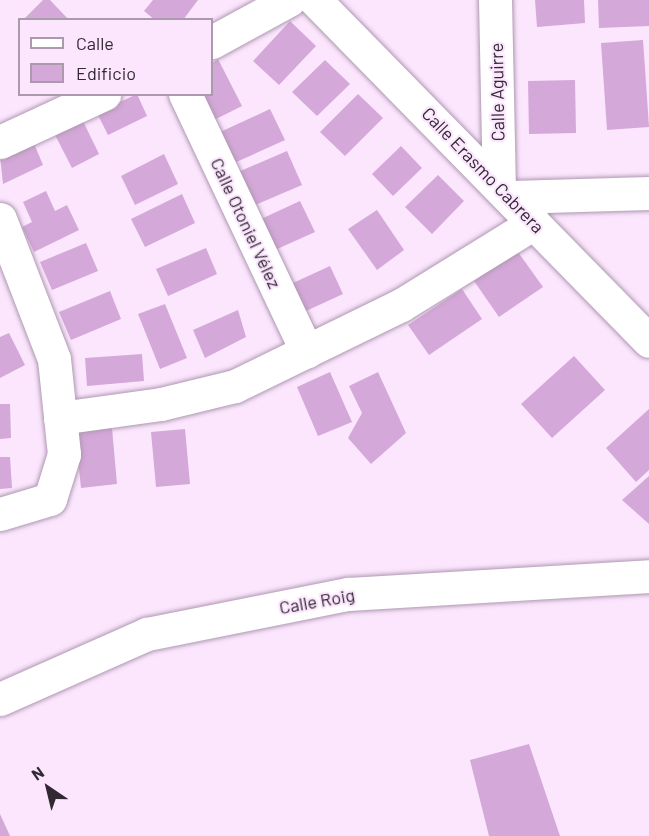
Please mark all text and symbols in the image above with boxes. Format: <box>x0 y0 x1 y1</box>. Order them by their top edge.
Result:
legend <box>18 18 213 96</box>
text: Calle <box>76 32 114 54</box>
street label: Calle Aguirre <box>485 43 509 141</box>
text: Edificio <box>76 62 136 84</box>
street label: Calle Erasmo Cabrera <box>417 103 549 237</box>
street label: Calle Otoniel Vélez <box>206 154 286 292</box>
street label: Calle Roig <box>277 584 357 618</box>
north arrow <box>18 758 78 818</box>
text: N <box>28 762 47 784</box>

